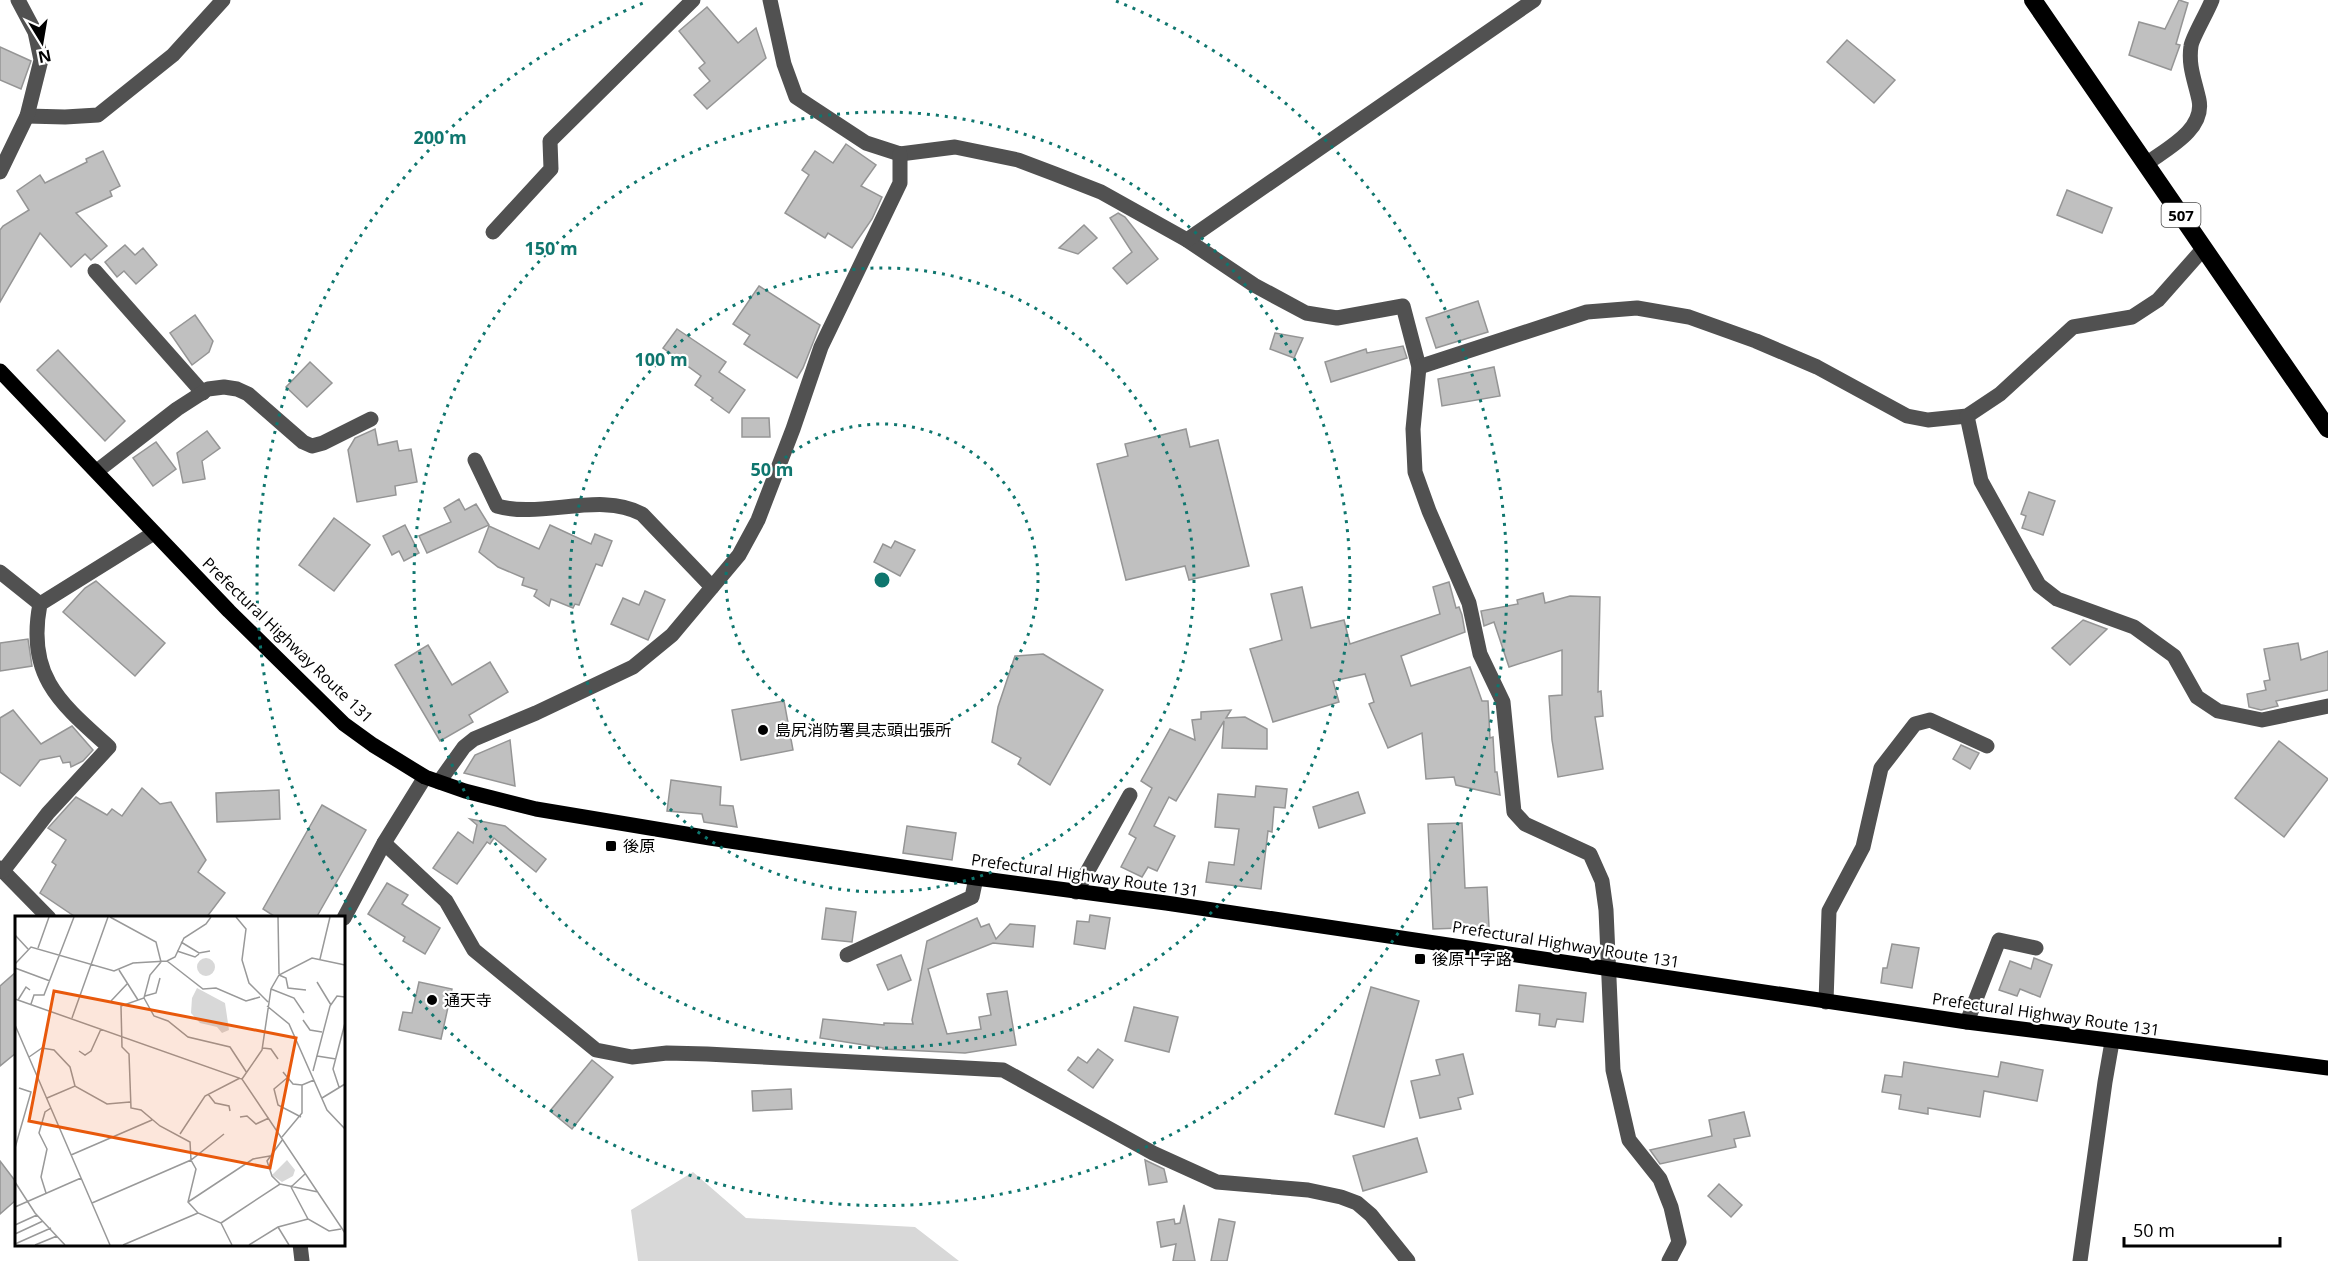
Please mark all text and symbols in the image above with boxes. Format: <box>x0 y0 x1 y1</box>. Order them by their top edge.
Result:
north arrow <box>12 12 72 72</box>
text: N <box>36 45 53 69</box>
text: 200 m <box>413 125 467 149</box>
road number: 507 <box>2162 203 2200 227</box>
text: 150 m <box>524 236 578 260</box>
text: 100 m <box>634 347 688 371</box>
text: 50 m <box>751 457 793 481</box>
street label: Prefectural Highway Route 131 <box>198 552 378 728</box>
centre of rings <box>872 570 892 590</box>
place label: 島尻消防署具志頭出張所 <box>775 719 951 741</box>
marker: 島尻消防署具志頭出張所 <box>756 723 770 737</box>
place label: 後原 <box>623 835 655 857</box>
marker: 後原 <box>604 839 618 853</box>
street label: Prefectural Highway Route 131 <box>970 848 1200 902</box>
street label: Prefectural Highway Route 131 <box>1451 915 1681 973</box>
inset map <box>15 916 345 1246</box>
place label: 後原十字路 <box>1432 948 1512 970</box>
marker: 後原十字路 <box>1413 952 1427 966</box>
street label: Prefectural Highway Route 131 <box>1931 987 2161 1041</box>
place label: 通天寺 <box>444 989 492 1011</box>
marker: 通天寺 <box>425 993 439 1007</box>
scale bar <box>2124 1210 2280 1248</box>
text: 50 m <box>2133 1218 2175 1242</box>

